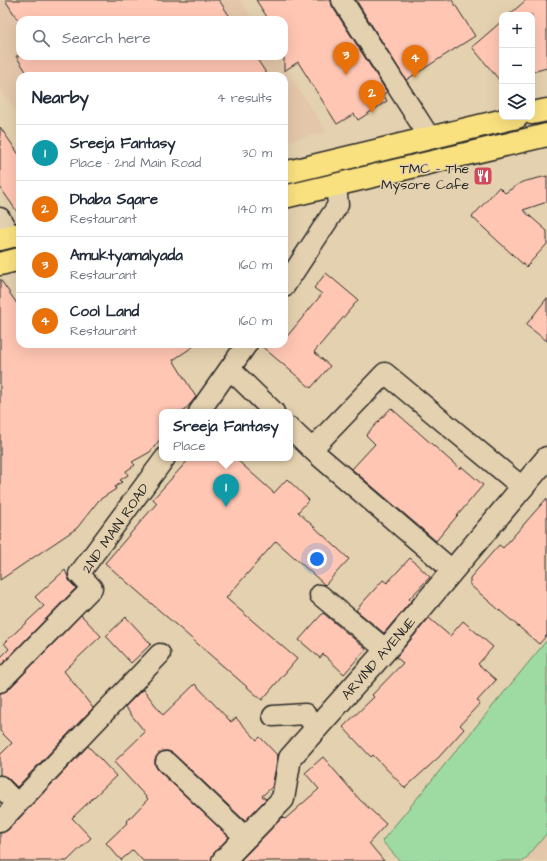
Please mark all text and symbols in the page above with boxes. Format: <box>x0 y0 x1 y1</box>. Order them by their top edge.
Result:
map controls <box>499 12 535 120</box>
button: + <box>499 12 535 48</box>
search box <box>16 16 288 60</box>
icon: search <box>30 27 52 49</box>
text: Search here <box>62 28 151 49</box>
pin: 3 <box>333 42 359 75</box>
pin: 4 <box>402 45 428 78</box>
button: − <box>499 48 535 84</box>
pin: 2 <box>359 80 385 113</box>
button: layers <box>499 84 535 120</box>
text: Nearby <box>32 86 89 110</box>
text: 4 results <box>217 89 272 107</box>
text: Sreeja Fantasy <box>70 133 175 154</box>
text: 1 <box>44 144 46 162</box>
text: 30 m <box>242 144 272 162</box>
text: Place · 2nd Main Road <box>70 154 201 172</box>
place label: TMC - The Mysore Cafe <box>381 159 469 195</box>
restaurant icon: TMC - The Mysore Cafe <box>472 165 494 187</box>
text: Dhaba Sqare <box>70 189 158 210</box>
text: 2 <box>41 200 49 218</box>
text: 140 m <box>238 200 272 218</box>
text: Restaurant <box>70 210 137 228</box>
text: Amuktyamalyada <box>70 245 183 266</box>
text: 3 <box>42 256 48 274</box>
text: 160 m <box>239 256 272 274</box>
text: Restaurant <box>70 266 137 284</box>
text: Cool Land <box>70 301 139 322</box>
text: 4 <box>41 312 49 330</box>
text: 160 m <box>239 312 272 330</box>
text: Restaurant <box>70 322 137 340</box>
popup <box>159 409 293 461</box>
text: Sreeja Fantasy <box>173 416 279 437</box>
text: Place <box>173 437 206 455</box>
pin: 1 <box>213 474 239 507</box>
street label: 2ND MAIN ROAD <box>77 479 154 578</box>
your location <box>307 549 327 569</box>
street label: ARVIND AVENUE <box>337 612 421 705</box>

